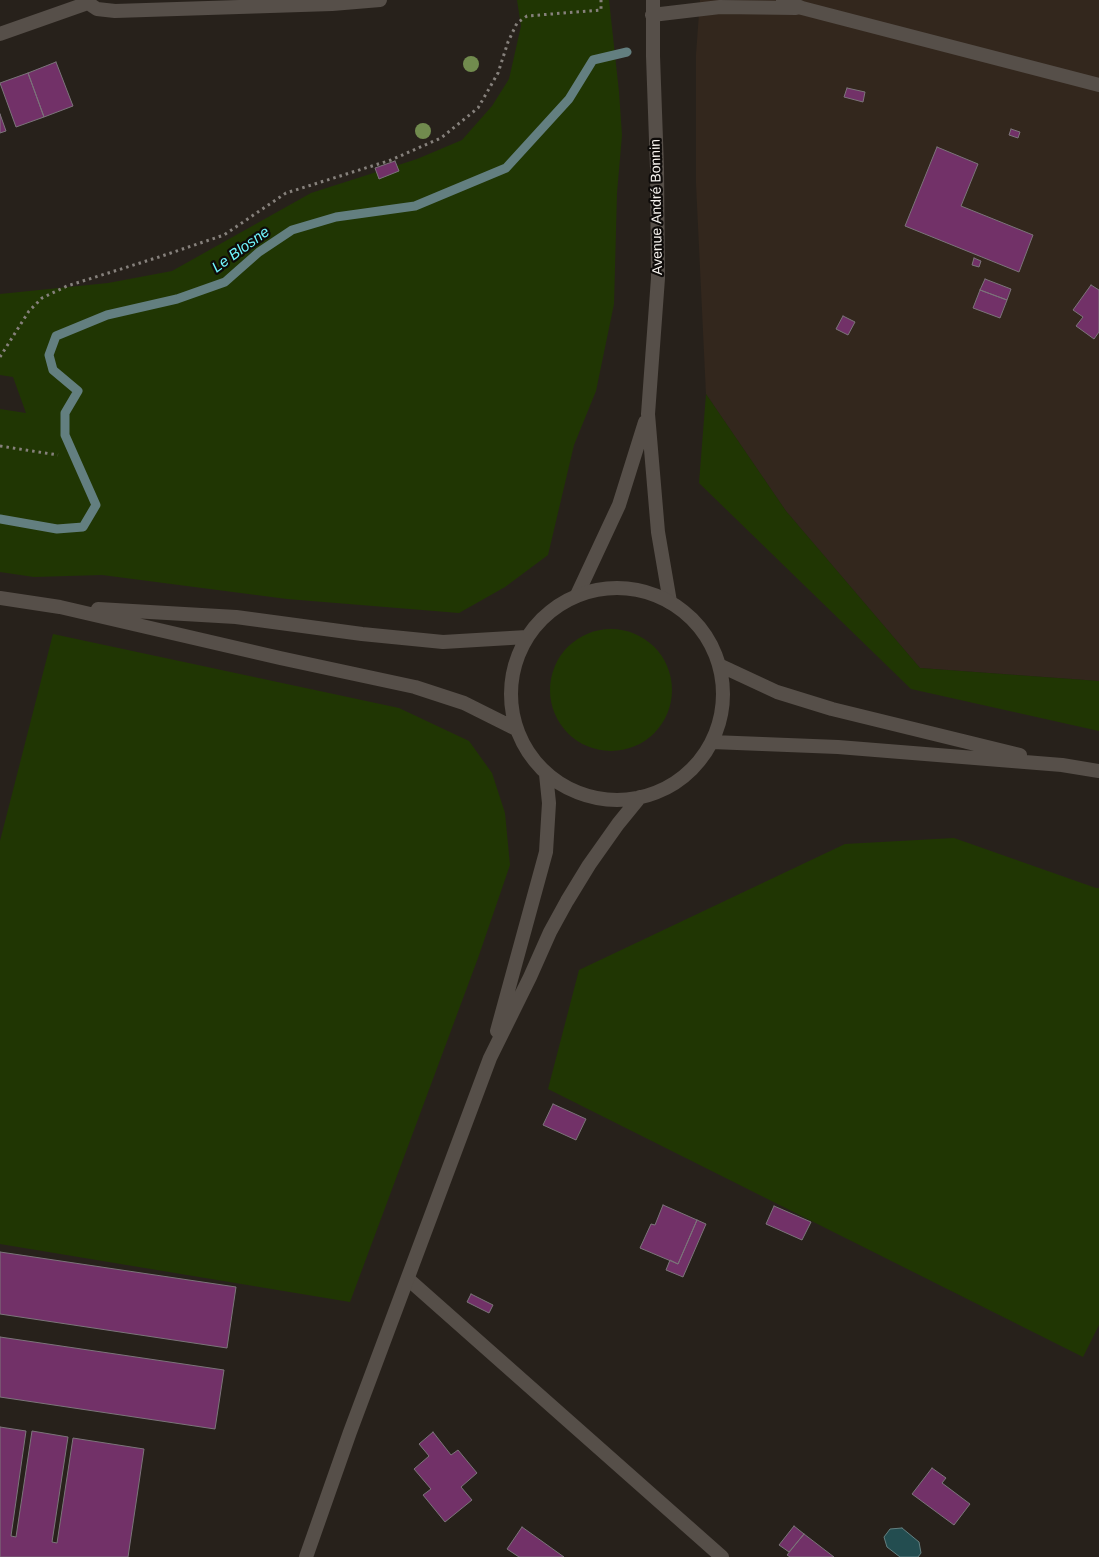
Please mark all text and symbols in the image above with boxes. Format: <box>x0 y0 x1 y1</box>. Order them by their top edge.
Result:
street label: Avenue André Bonnin <box>647 139 667 275</box>
water label: Le Blosne <box>209 223 273 277</box>

